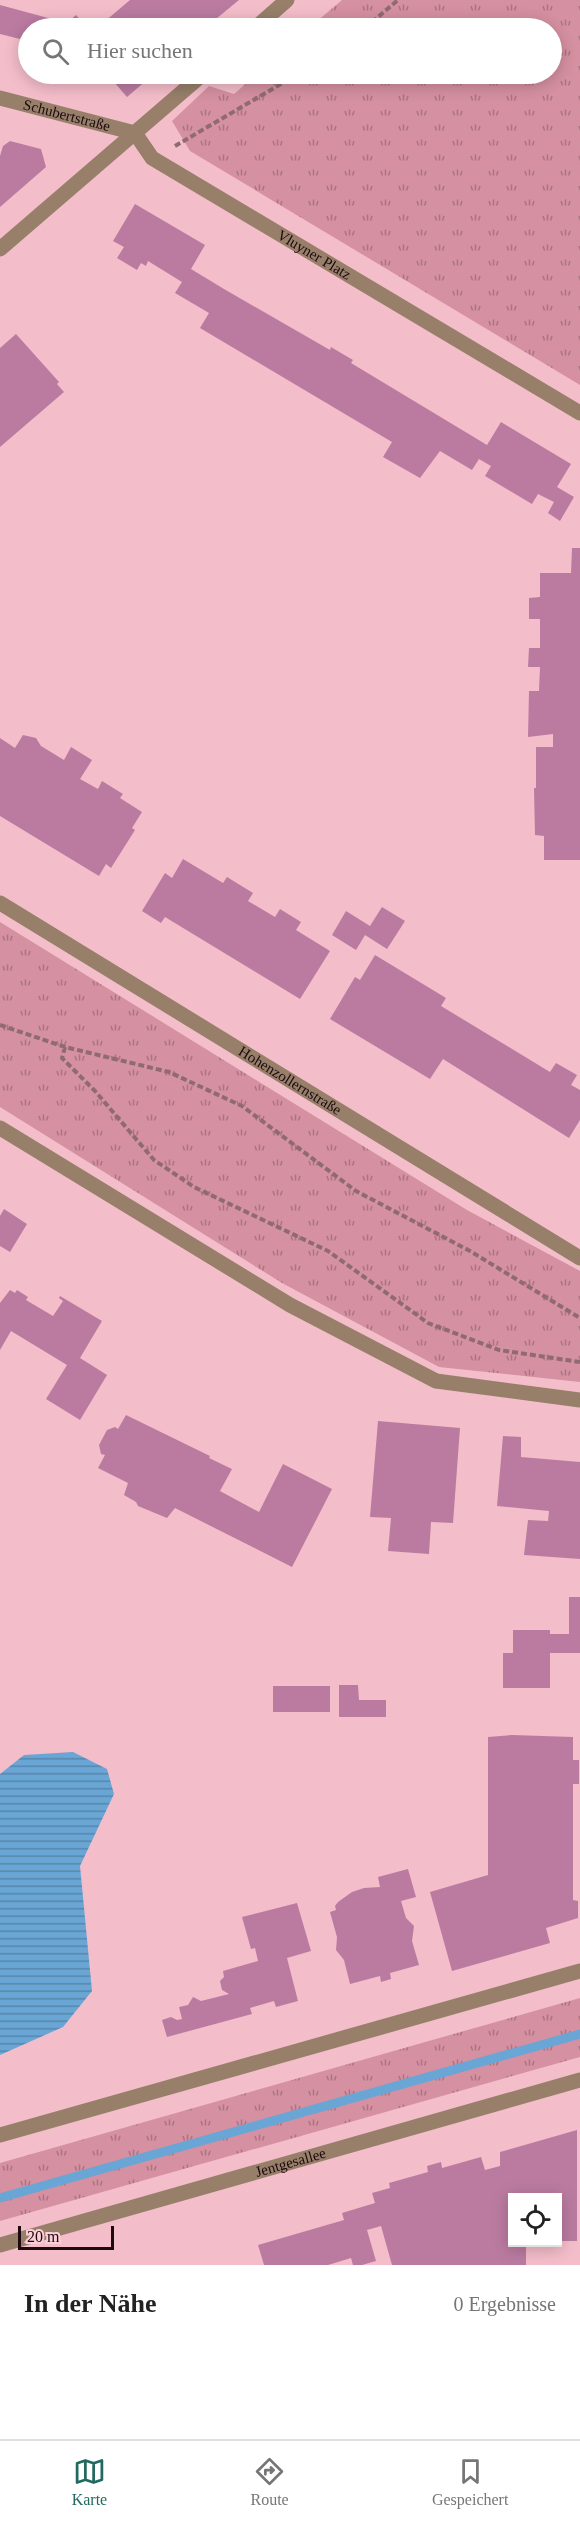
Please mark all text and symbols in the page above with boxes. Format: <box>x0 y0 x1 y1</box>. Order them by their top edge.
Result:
search box <box>18 18 562 84</box>
icon: search <box>39 35 72 68</box>
text: Hier suchen <box>87 38 193 63</box>
street label: Schubertstraße <box>22 96 112 134</box>
street label: Vluyner Platz <box>274 227 354 283</box>
street label: Hohenzollernstraße <box>236 1043 345 1118</box>
street label: Jentgesallee <box>253 2145 328 2180</box>
map controls <box>508 2193 562 2247</box>
button: locate <box>508 2193 562 2247</box>
scale bar <box>18 2223 114 2250</box>
text: 20 m <box>27 2228 59 2245</box>
text: In der Nähe <box>24 2289 156 2318</box>
text: 0 Ergebnisse <box>454 2293 556 2315</box>
tab: Karte <box>72 2455 107 2509</box>
tab: Route <box>250 2455 289 2509</box>
tab: Gespeichert <box>432 2455 508 2509</box>

